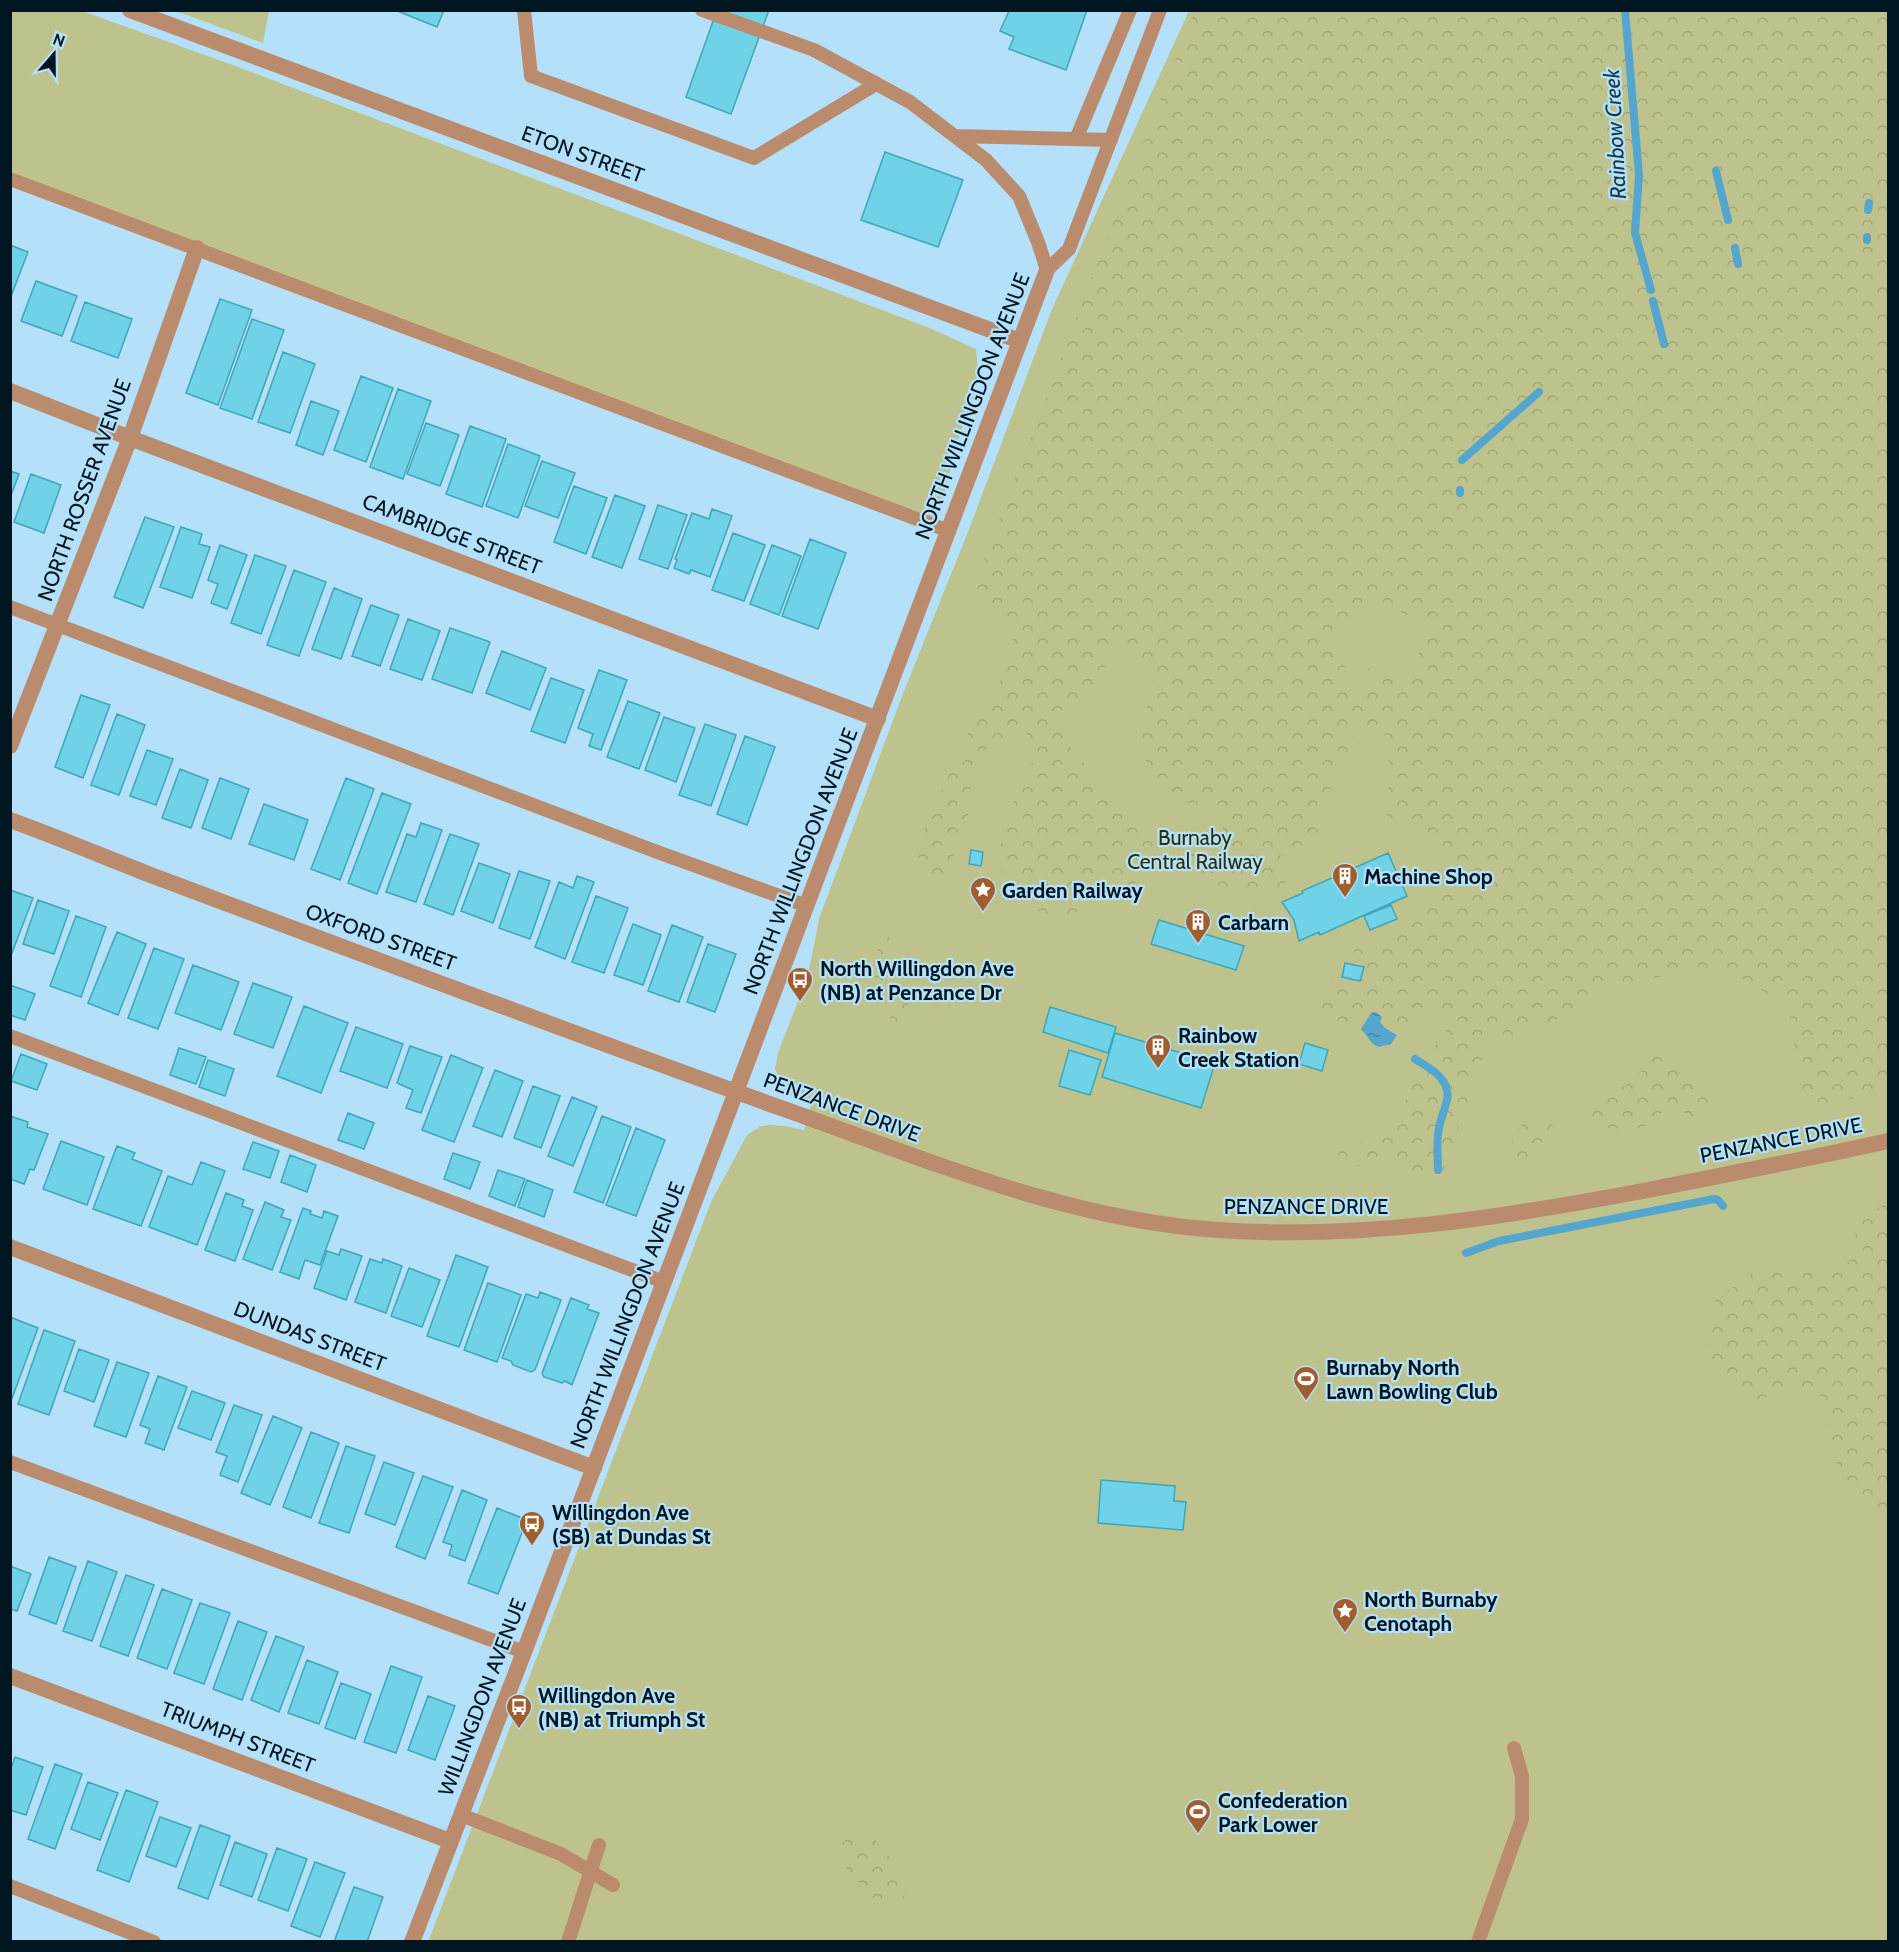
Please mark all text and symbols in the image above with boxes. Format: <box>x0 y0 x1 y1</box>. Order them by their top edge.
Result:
north arrow <box>24 24 84 84</box>
text: N <box>50 30 68 51</box>
water label: Rainbow Creek <box>1598 68 1632 200</box>
street label: ETON STREET <box>518 120 648 188</box>
street label: NORTH WILLINGDON AVENUE <box>910 269 1034 543</box>
street label: NORTH ROSSER AVENUE <box>32 376 136 604</box>
street label: CAMBRIDGE STREET <box>359 488 545 580</box>
street label: NORTH WILLINGDON AVENUE <box>738 724 862 998</box>
park label: Burnaby Central Railway <box>1127 825 1263 874</box>
building icon: Machine Shop <box>1330 861 1360 899</box>
place label: Machine Shop <box>1364 864 1493 889</box>
place icon: Garden Railway <box>968 875 998 913</box>
place label: Garden Railway <box>1002 878 1143 903</box>
street label: OXFORD STREET <box>302 898 460 976</box>
building icon: Carbarn <box>1183 907 1213 945</box>
place label: Carbarn <box>1218 910 1289 935</box>
place label: North Willingdon Ave (NB) at Penzance Dr <box>820 956 1014 1005</box>
bus stop icon: North Willingdon Ave (NB) at Penzance Dr <box>785 965 815 1003</box>
place label: Rainbow Creek Station <box>1178 1023 1299 1072</box>
building icon: Rainbow Creek Station <box>1143 1032 1173 1070</box>
street label: PENZANCE DRIVE <box>760 1067 924 1147</box>
street label: PENZANCE DRIVE <box>1698 1112 1864 1168</box>
street label: NORTH WILLINGDON AVENUE <box>565 1178 689 1452</box>
street label: PENZANCE DRIVE <box>1224 1194 1388 1219</box>
street label: DUNDAS STREET <box>230 1296 390 1376</box>
place label: Burnaby North Lawn Bowling Club <box>1326 1355 1498 1404</box>
sports icon: Burnaby North Lawn Bowling Club <box>1291 1364 1321 1402</box>
place label: Willingdon Ave (SB) at Dundas St <box>552 1500 711 1549</box>
bus stop icon: Willingdon Ave (SB) at Dundas St <box>517 1509 547 1547</box>
place label: North Burnaby Cenotaph <box>1364 1587 1498 1636</box>
street label: WILLINGDON AVENUE <box>433 1595 531 1799</box>
place icon: North Burnaby Cenotaph <box>1330 1596 1360 1634</box>
place label: Willingdon Ave (NB) at Triumph St <box>538 1683 705 1732</box>
bus stop icon: Willingdon Ave (NB) at Triumph St <box>504 1692 534 1730</box>
street label: TRIUMPH STREET <box>157 1696 319 1778</box>
place label: Confederation Park Lower <box>1218 1788 1348 1837</box>
sports icon: Confederation Park Lower <box>1183 1797 1213 1835</box>

